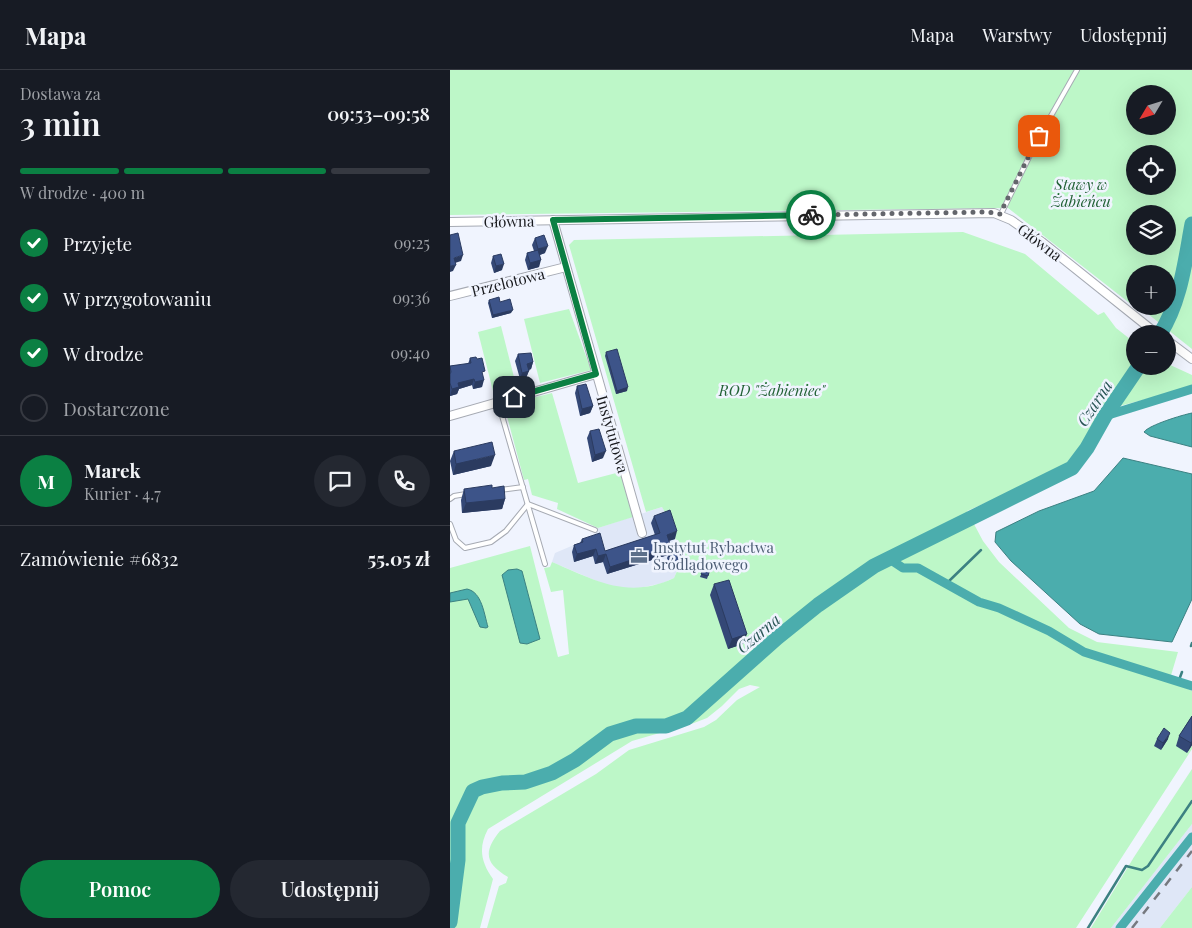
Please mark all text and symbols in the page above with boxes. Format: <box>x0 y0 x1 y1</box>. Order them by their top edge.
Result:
text: Mapa <box>25 19 86 51</box>
text: Mapa <box>910 23 954 47</box>
text: Warstwy <box>982 23 1052 47</box>
text: Udostępnij <box>1080 23 1167 47</box>
text: Dostawa za <box>20 83 101 104</box>
north arrow <box>1126 85 1176 135</box>
map controls <box>1126 85 1176 375</box>
text: 09:53–09:58 <box>327 100 430 126</box>
text: 3 min <box>20 101 101 144</box>
pin <box>1018 115 1060 157</box>
icon: bag <box>1025 122 1053 150</box>
button: locate <box>1126 145 1176 195</box>
park label: Stawy w Żabieńcu <box>1050 174 1111 211</box>
text: W drodze · 400 m <box>20 182 145 203</box>
courier <box>786 190 836 240</box>
icon: bike <box>797 201 825 229</box>
button: layers <box>1126 205 1176 255</box>
street label: Główna <box>483 211 535 231</box>
street label: Główna <box>1014 219 1067 266</box>
icon: check <box>20 229 48 257</box>
text: Przyjęte <box>63 230 132 256</box>
text: 09:25 <box>394 232 430 253</box>
street label: Przelotowa <box>469 263 547 301</box>
button: + <box>1126 265 1176 315</box>
icon: check <box>20 284 48 312</box>
text: W przygotowaniu <box>63 285 211 311</box>
text: 09:36 <box>393 287 430 308</box>
button: − <box>1126 325 1176 375</box>
icon: check <box>20 339 48 367</box>
text: W drodze <box>63 340 144 366</box>
text: 09:40 <box>390 342 430 363</box>
pin <box>493 376 535 418</box>
water label: Czarna <box>1071 376 1117 430</box>
park label: ROD "Żabieniec" <box>718 380 827 400</box>
icon: home <box>500 383 528 411</box>
street label: Instytutowa <box>592 393 634 476</box>
text: Dostarczone <box>63 395 170 421</box>
button: chat <box>314 455 366 507</box>
button: phone <box>378 455 430 507</box>
text: Marek <box>84 457 141 483</box>
text: M <box>37 468 55 494</box>
text: Kurier · 4.7 <box>84 483 161 504</box>
place label: Instytut Rybactwa Śródlądowego <box>653 537 774 574</box>
text: Zamówienie #6832 <box>20 545 178 571</box>
text: 55.05 zł <box>367 545 430 571</box>
office icon: Instytut Rybactwa Śródlądowego <box>629 546 649 566</box>
water label: Czarna <box>732 609 784 657</box>
button: Pomoc <box>20 860 220 918</box>
button: Udostępnij <box>230 860 430 918</box>

